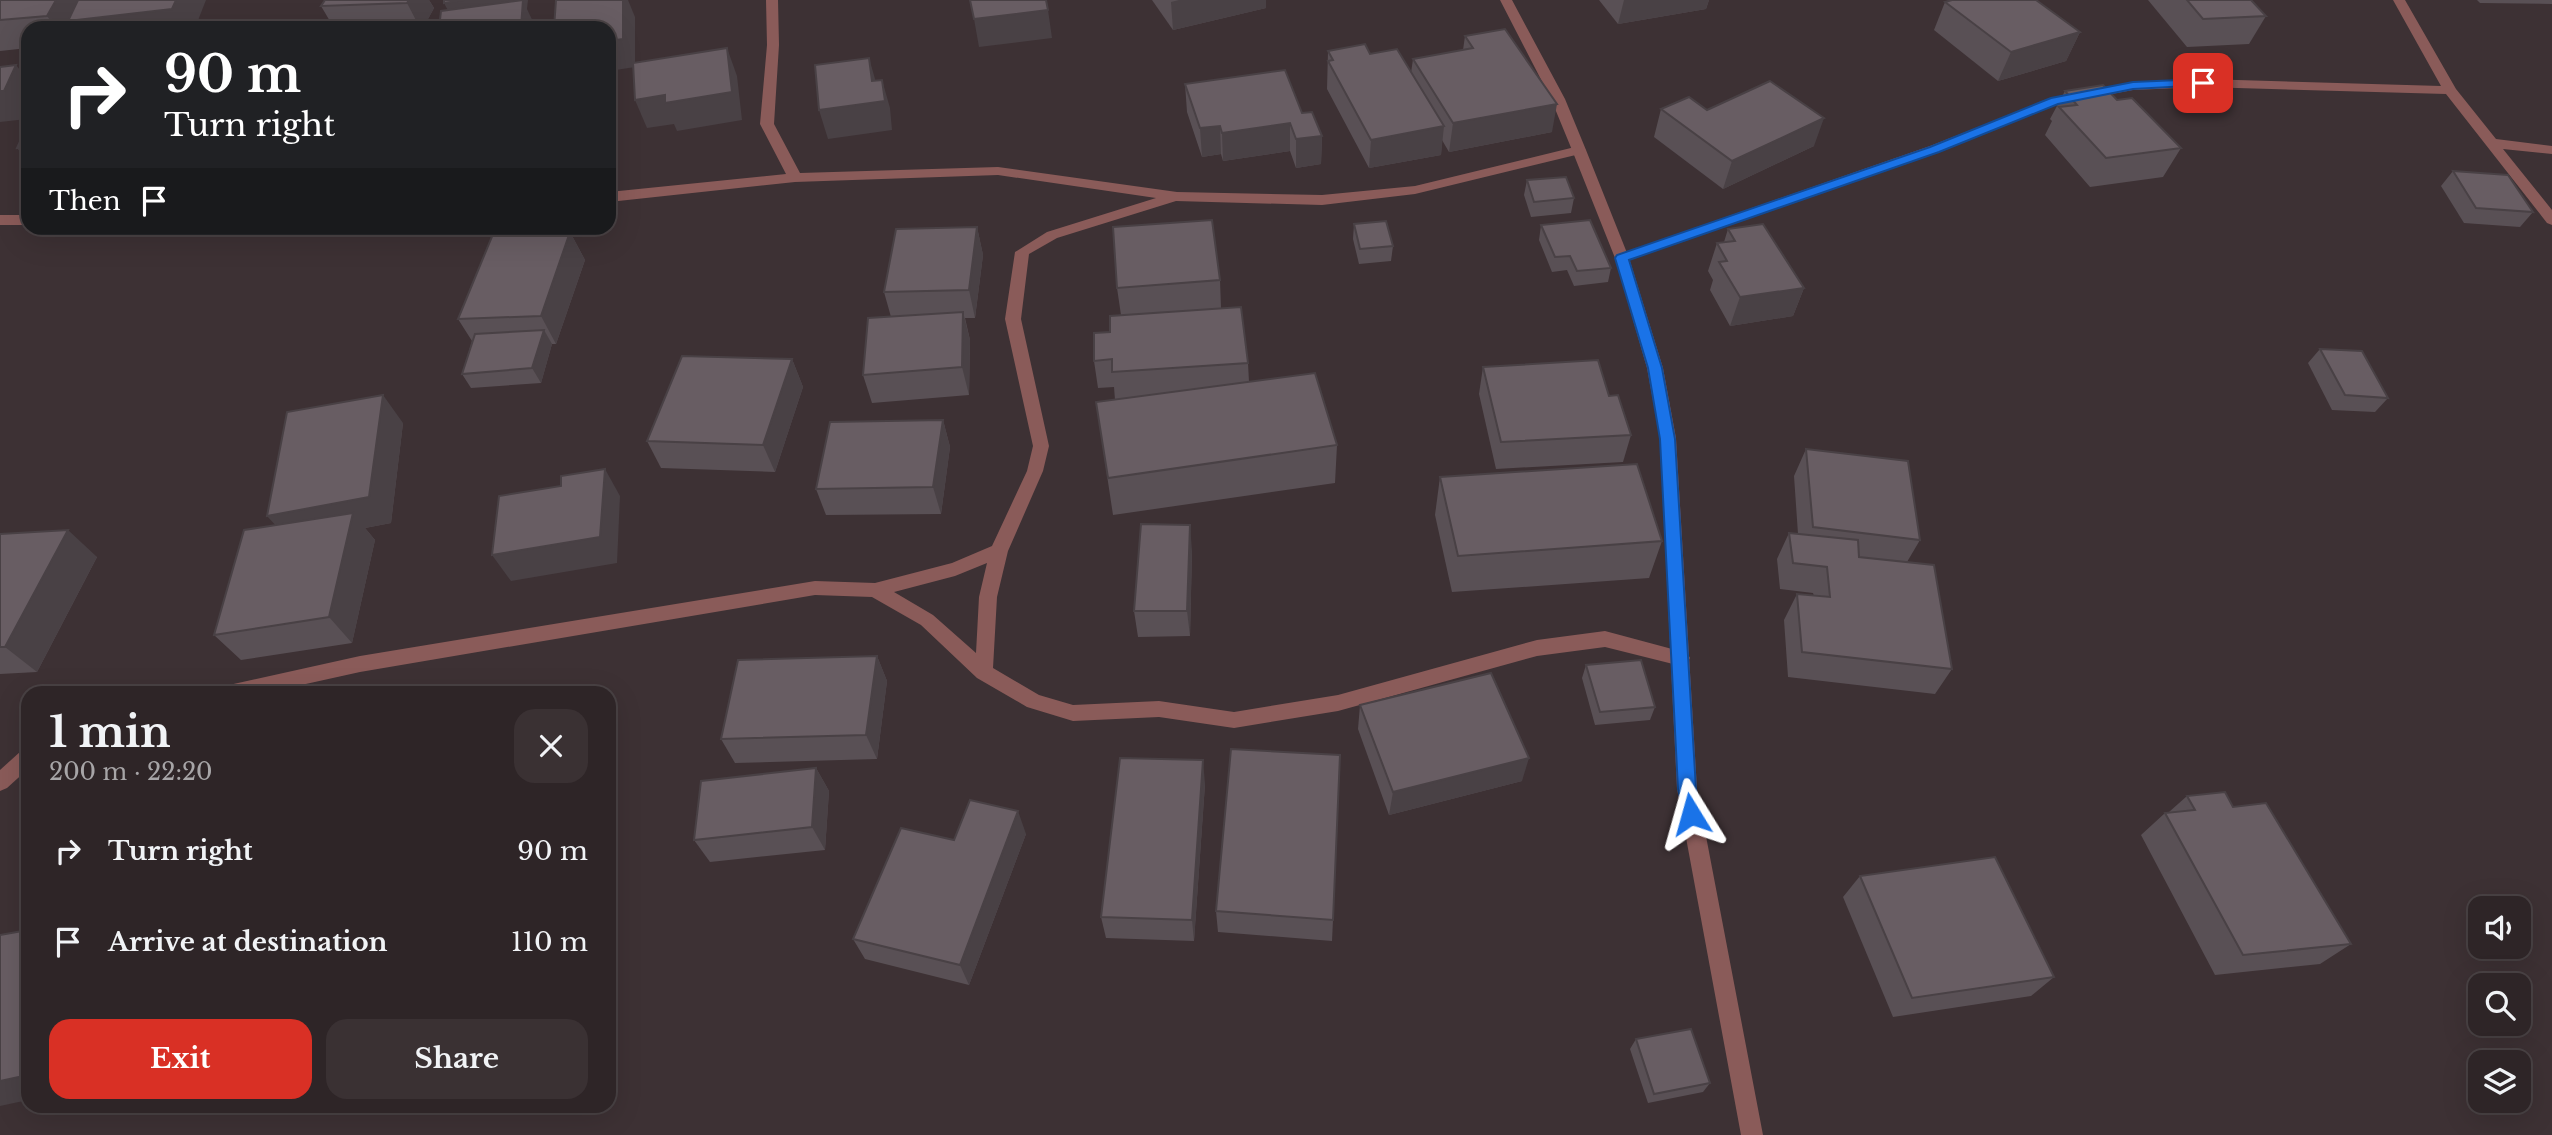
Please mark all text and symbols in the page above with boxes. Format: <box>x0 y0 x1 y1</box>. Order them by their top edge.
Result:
text: 90 m <box>164 44 301 105</box>
icon: right <box>49 49 140 140</box>
pin <box>2173 53 2233 113</box>
icon: arrive <box>2184 64 2222 102</box>
text: Turn right <box>164 105 335 145</box>
icon: arrive <box>135 182 173 220</box>
text: Then <box>49 185 121 217</box>
text: 1 min <box>49 706 171 758</box>
button: close <box>514 709 588 783</box>
text: 200 m · 22:20 <box>49 758 213 786</box>
position arrow <box>1654 777 1728 851</box>
icon: right <box>49 832 87 870</box>
text: Turn right <box>108 835 253 867</box>
text: 90 m <box>517 835 588 867</box>
map controls <box>2468 896 2531 1113</box>
button: sound <box>2468 896 2531 959</box>
icon: arrive <box>49 923 87 961</box>
text: Arrive at destination <box>108 926 388 958</box>
text: 110 m <box>511 926 588 958</box>
button: search <box>2468 973 2531 1036</box>
button: Exit <box>49 1019 312 1099</box>
button: Share <box>326 1019 588 1099</box>
button: layers <box>2468 1050 2531 1113</box>

